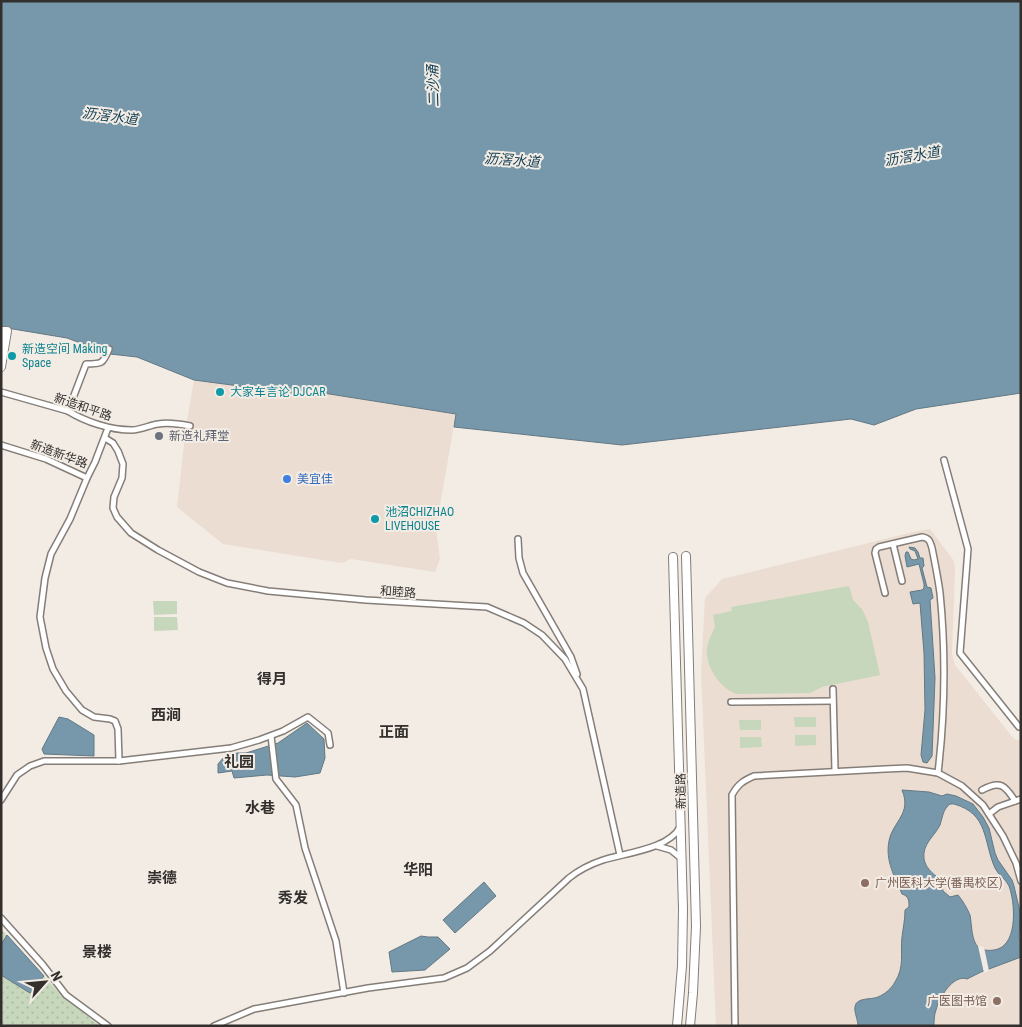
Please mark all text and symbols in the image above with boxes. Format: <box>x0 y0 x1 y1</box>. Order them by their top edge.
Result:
water label: 二沙涌 <box>424 63 442 107</box>
water label: 沥滘水道 <box>81 105 141 128</box>
water label: 沥滘水道 <box>883 143 943 169</box>
water label: 沥滘水道 <box>484 150 542 170</box>
place label: 新造空间 Making Space <box>22 342 108 370</box>
marker: 新造空间 Making Space <box>6 350 18 362</box>
place label: 大家车言论 DJCAR <box>230 385 326 399</box>
marker: 大家车言论 DJCAR <box>214 386 226 398</box>
street label: 新造和平路 <box>52 391 114 423</box>
place label: 新造礼拜堂 <box>169 429 229 443</box>
marker: 新造礼拜堂 <box>153 430 165 442</box>
street label: 新造新华路 <box>28 437 90 471</box>
place label: 美宜佳 <box>297 472 333 486</box>
marker: 美宜佳 <box>281 473 293 485</box>
place label: 池沼CHIZHAO LIVEHOUSE <box>385 505 454 533</box>
marker: 池沼CHIZHAO LIVEHOUSE <box>369 513 381 525</box>
street label: 和睦路 <box>380 584 416 600</box>
district label: 得月 <box>257 670 287 688</box>
district label: 西涧 <box>151 706 181 724</box>
district label: 正面 <box>379 723 409 741</box>
district label: 礼园 <box>224 753 254 771</box>
street label: 新造路 <box>674 773 688 809</box>
district label: 水巷 <box>245 799 275 817</box>
district label: 华阳 <box>403 861 433 879</box>
district label: 崇德 <box>147 869 177 887</box>
place label: 广州医科大学(番禺校区) <box>875 876 1003 890</box>
marker: 广州医科大学(番禺校区) <box>859 877 871 889</box>
district label: 秀发 <box>278 889 308 907</box>
district label: 景楼 <box>82 943 112 961</box>
north arrow <box>20 957 70 1007</box>
text: N <box>48 969 66 984</box>
place label: 广医图书馆 <box>927 994 987 1008</box>
marker: 广医图书馆 <box>991 995 1003 1007</box>

